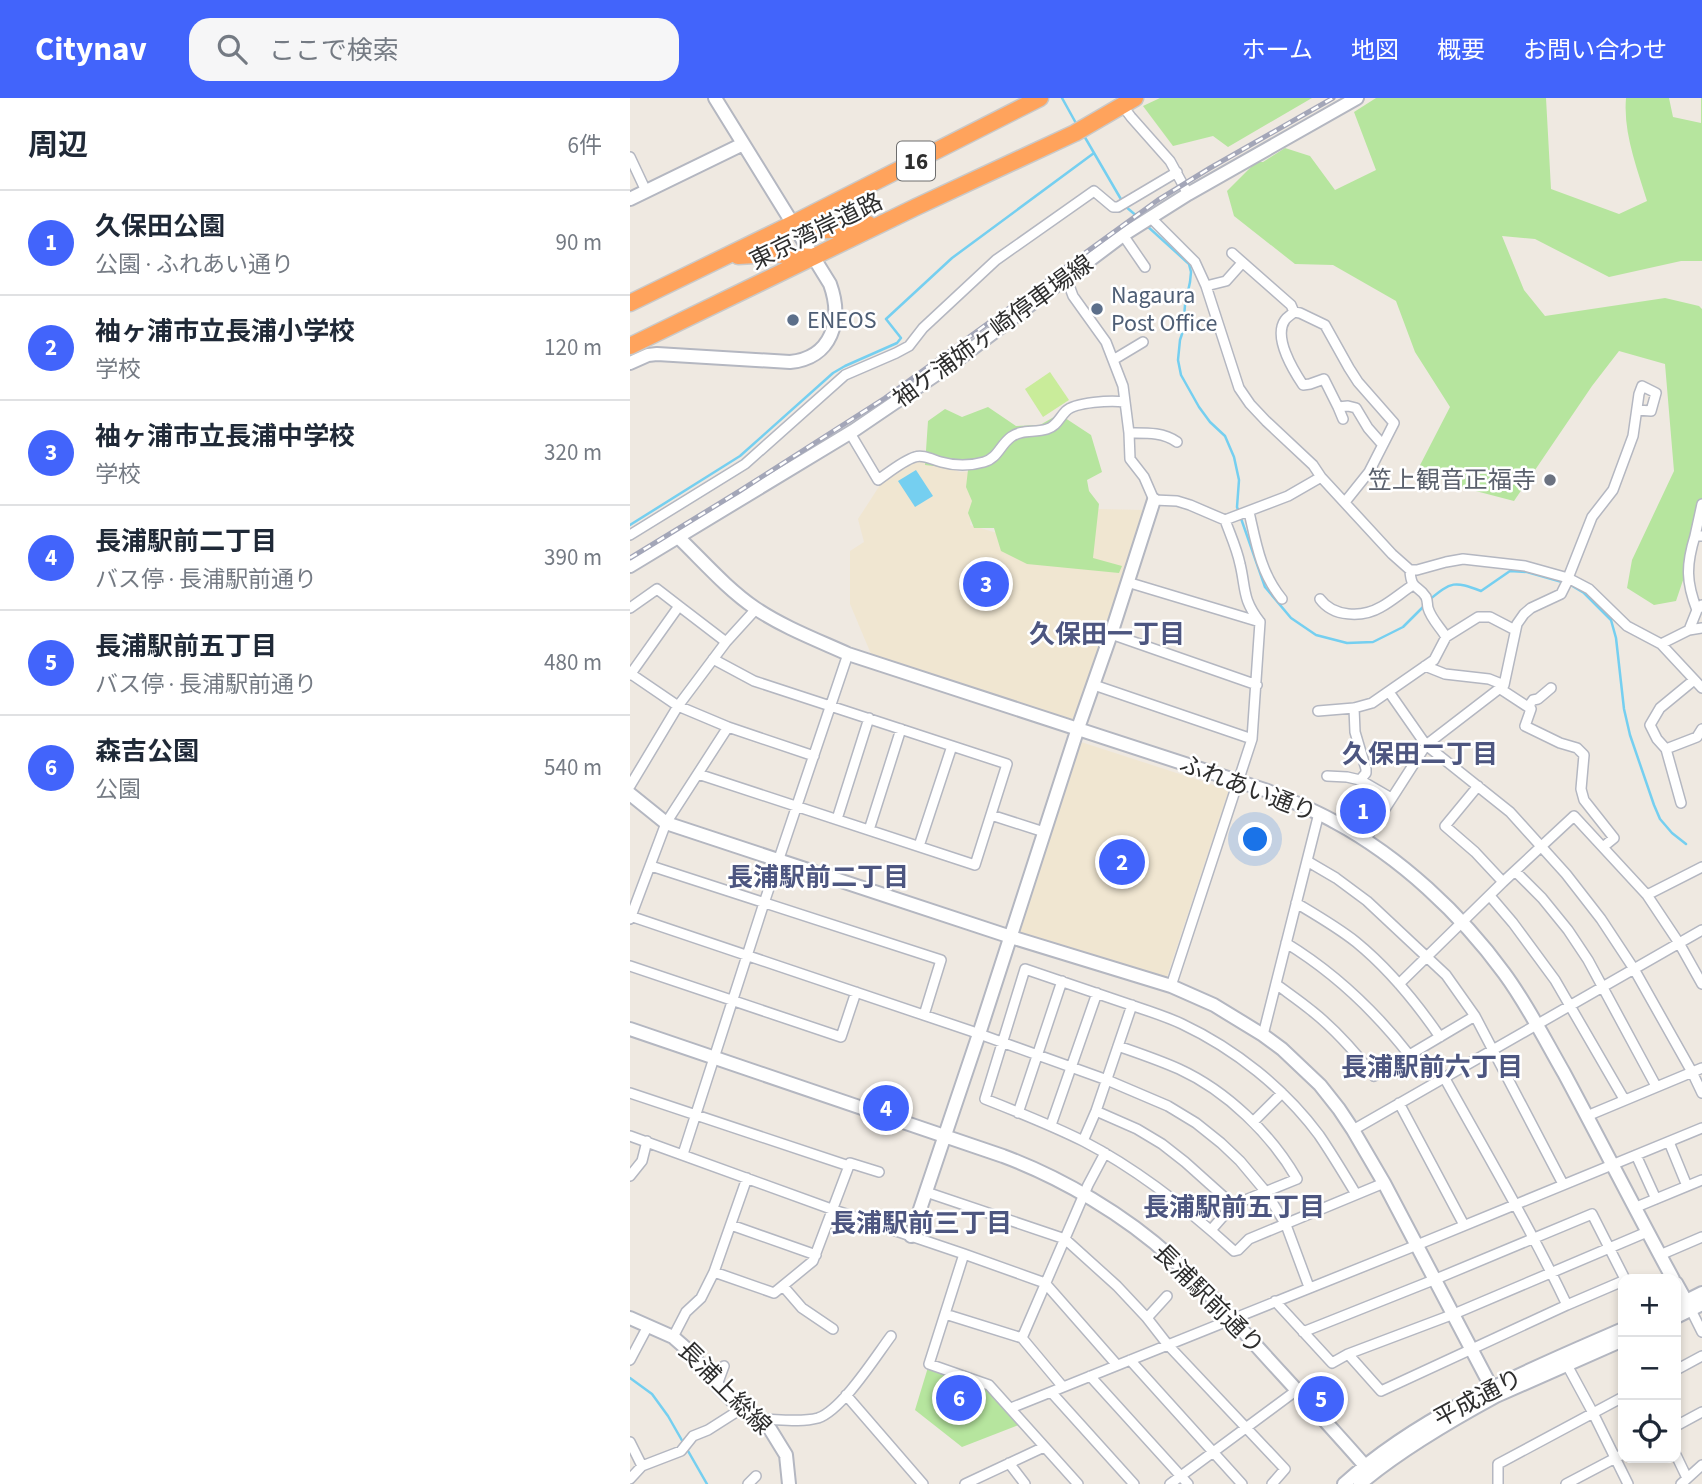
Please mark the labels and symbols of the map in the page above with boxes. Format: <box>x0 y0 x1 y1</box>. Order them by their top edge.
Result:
road number: 16 <box>897 142 935 180</box>
street label: 東京湾岸道路 <box>744 184 889 279</box>
street label: 袖ケ浦姉ヶ崎停車場線 <box>886 247 1101 416</box>
place label: Nagaura Post Office <box>1111 278 1217 341</box>
marker: Nagaura Post Office <box>1089 301 1105 317</box>
place label: ENEOS <box>807 303 877 338</box>
marker: ENEOS <box>785 312 801 328</box>
place label: 笠上観音正福寺 <box>1368 463 1536 498</box>
marker: 笠上観音正福寺 <box>1542 472 1558 488</box>
pin: 3 <box>963 558 1009 610</box>
district label: 久保田一丁目 <box>1029 616 1185 653</box>
district label: 久保田二丁目 <box>1342 736 1498 773</box>
street label: ふれあい通り <box>1174 746 1321 831</box>
pin: 1 <box>1340 785 1386 837</box>
your location <box>1238 822 1272 856</box>
pin: 2 <box>1099 836 1145 888</box>
district label: 長浦駅前二丁目 <box>727 859 909 896</box>
district label: 長浦駅前六丁目 <box>1341 1049 1523 1086</box>
pin: 4 <box>863 1082 909 1134</box>
district label: 長浦駅前五丁目 <box>1143 1189 1325 1226</box>
district label: 長浦駅前三丁目 <box>830 1205 1012 1242</box>
street label: 長浦駅前通り <box>1145 1236 1272 1363</box>
street label: 長浦上総線 <box>670 1334 779 1443</box>
street label: 平成通り <box>1428 1360 1529 1436</box>
pin: 6 <box>936 1372 982 1424</box>
pin: 5 <box>1298 1373 1344 1425</box>

